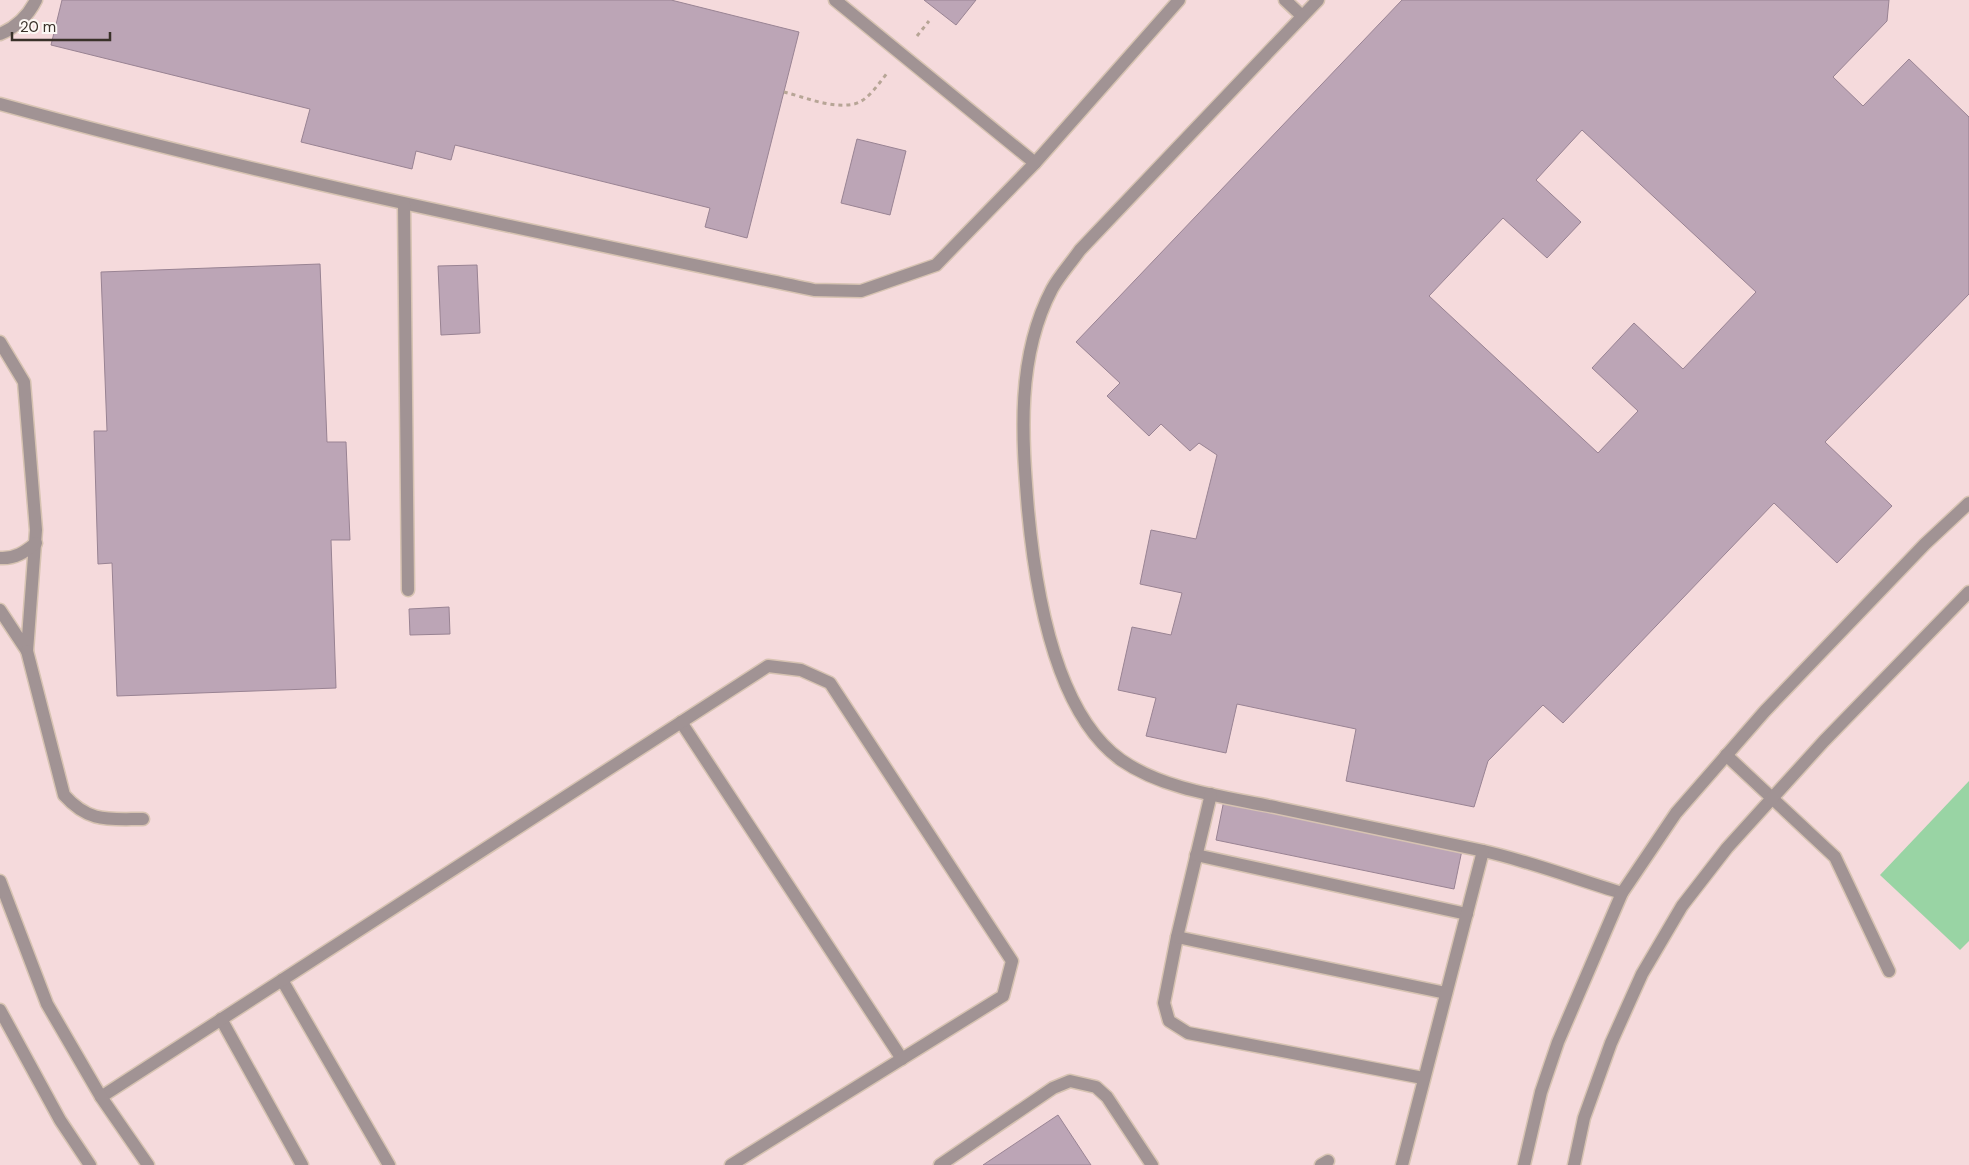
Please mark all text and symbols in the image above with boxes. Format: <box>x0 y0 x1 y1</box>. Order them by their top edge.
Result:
scale bar <box>12 10 110 42</box>
text: 20 m <box>20 17 56 37</box>

